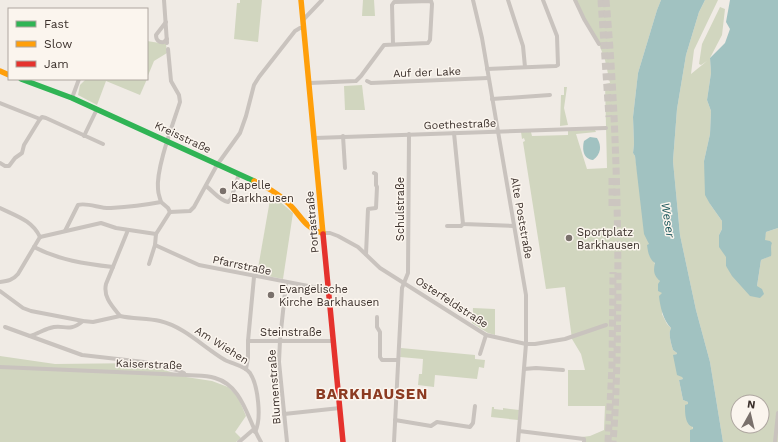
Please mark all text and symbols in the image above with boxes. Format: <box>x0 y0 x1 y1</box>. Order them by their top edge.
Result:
legend <box>8 8 148 80</box>
text: Fast <box>44 17 69 31</box>
text: Slow <box>44 37 72 51</box>
text: Jam <box>44 57 69 71</box>
street label: Auf der Lake <box>393 65 461 80</box>
street label: Goethestraße <box>424 117 497 132</box>
street label: Kreisstraße <box>153 119 213 156</box>
street label: Alte Poststraße <box>508 176 535 260</box>
street label: Schulstraße <box>394 177 407 241</box>
place label: Kapelle Barkhausen <box>231 179 294 205</box>
marker: Kapelle Barkhausen <box>218 186 228 196</box>
street label: Portastraße <box>303 190 322 254</box>
water label: Weser <box>658 201 678 240</box>
place label: Sportplatz Barkhausen <box>577 226 640 252</box>
marker: Sportplatz Barkhausen <box>564 233 574 243</box>
street label: Pfarrstraße <box>211 253 272 278</box>
street label: Osterfeldstraße <box>413 274 491 331</box>
place label: Evangelische Kirche Barkhausen <box>279 283 379 309</box>
marker: Evangelische Kirche Barkhausen <box>266 290 276 300</box>
street label: Am Wiehen <box>192 324 251 367</box>
street label: Steinstraße <box>260 326 322 339</box>
street label: Blumenstraße <box>265 349 284 425</box>
street label: Kaiserstraße <box>115 357 183 372</box>
district label: BARKHAUSEN <box>316 385 428 403</box>
north arrow <box>730 394 770 434</box>
text: N <box>746 398 756 412</box>

